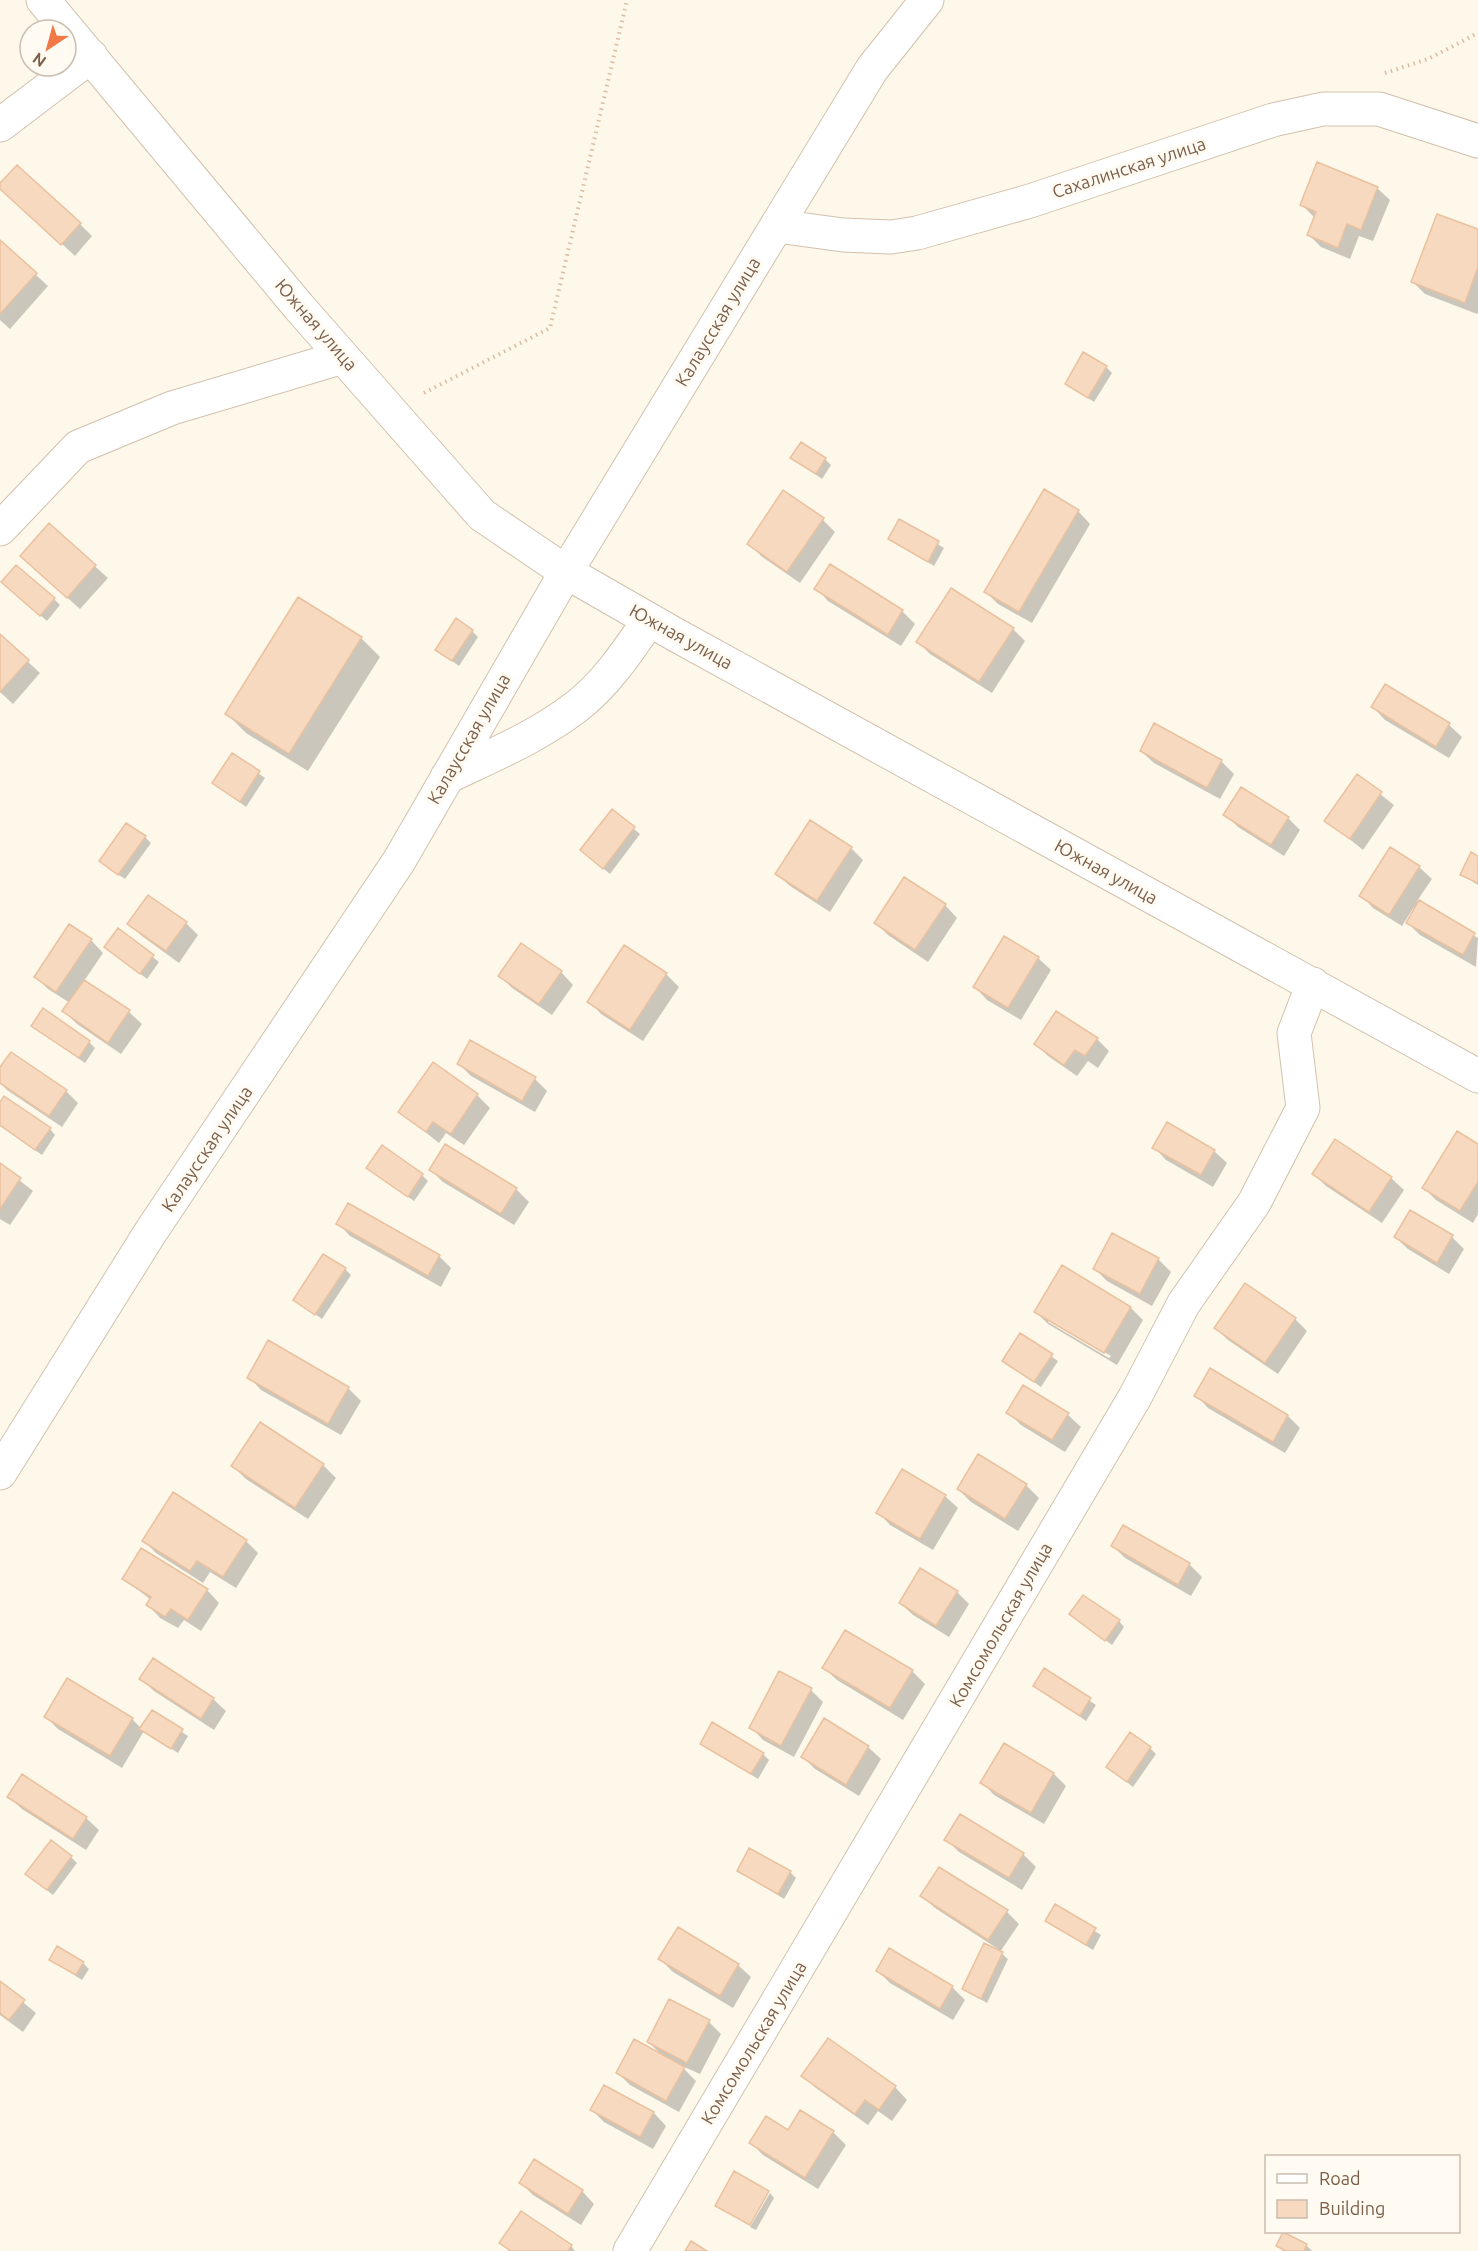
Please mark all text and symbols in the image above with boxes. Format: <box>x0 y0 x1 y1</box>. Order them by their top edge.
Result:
north arrow <box>18 18 78 78</box>
text: N <box>29 49 49 71</box>
street label: Сахалинская улица <box>1049 133 1208 201</box>
street label: Калаусская улица <box>671 253 764 390</box>
street label: Южная улица <box>272 275 362 374</box>
street label: Южная улица <box>627 600 736 673</box>
street label: Калаусская улица <box>423 670 514 807</box>
street label: Южная улица <box>1052 835 1161 908</box>
street label: Калаусская улица <box>157 1082 256 1215</box>
street label: Комсомольская улица <box>945 1539 1055 1710</box>
street label: Комсомольская улица <box>697 1957 810 2128</box>
legend <box>1265 2155 1460 2233</box>
text: Road <box>1319 2168 1361 2188</box>
text: Building <box>1319 2198 1385 2218</box>

